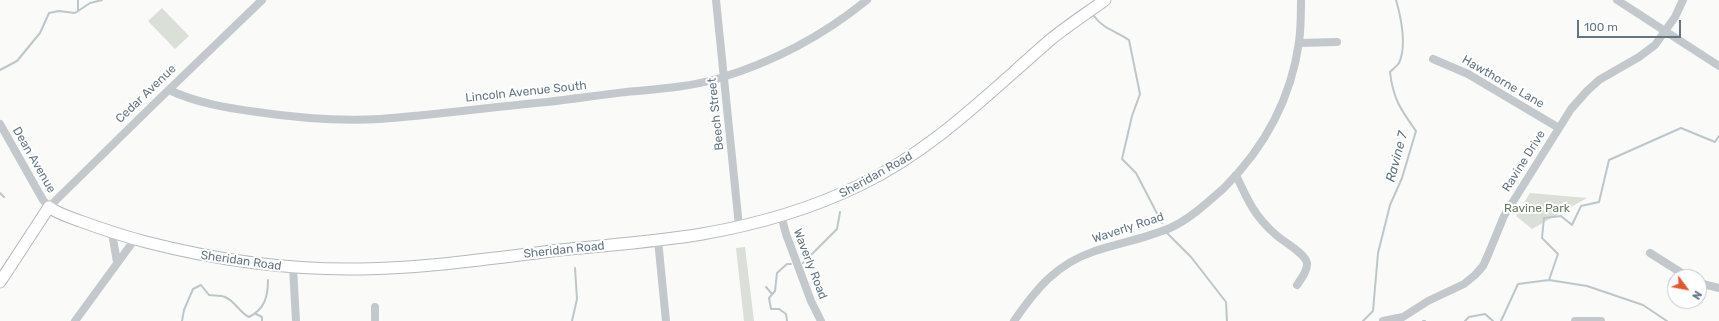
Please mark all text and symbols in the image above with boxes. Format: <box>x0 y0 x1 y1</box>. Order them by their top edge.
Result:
scale bar <box>1579 12 1683 38</box>
text: 100 m <box>1584 20 1618 34</box>
street label: Hawthorne Lane <box>1459 53 1547 111</box>
street label: Cedar Avenue <box>113 62 179 126</box>
street label: Beech Street <box>705 77 727 151</box>
street label: Lincoln Avenue South <box>465 78 587 106</box>
street label: Dean Avenue <box>9 124 59 196</box>
street label: Ravine Drive <box>1499 128 1549 194</box>
water label: Ravine 7 <box>1383 130 1411 184</box>
street label: Sheridan Road <box>837 149 915 201</box>
park label: Ravine Park <box>1504 202 1570 216</box>
street label: Waverly Road <box>1090 210 1166 246</box>
street label: Waverly Road <box>790 227 830 301</box>
street label: Sheridan Road <box>523 239 605 261</box>
street label: Sheridan Road <box>200 248 282 274</box>
north arrow <box>1667 269 1707 309</box>
text: N <box>1689 288 1704 302</box>

